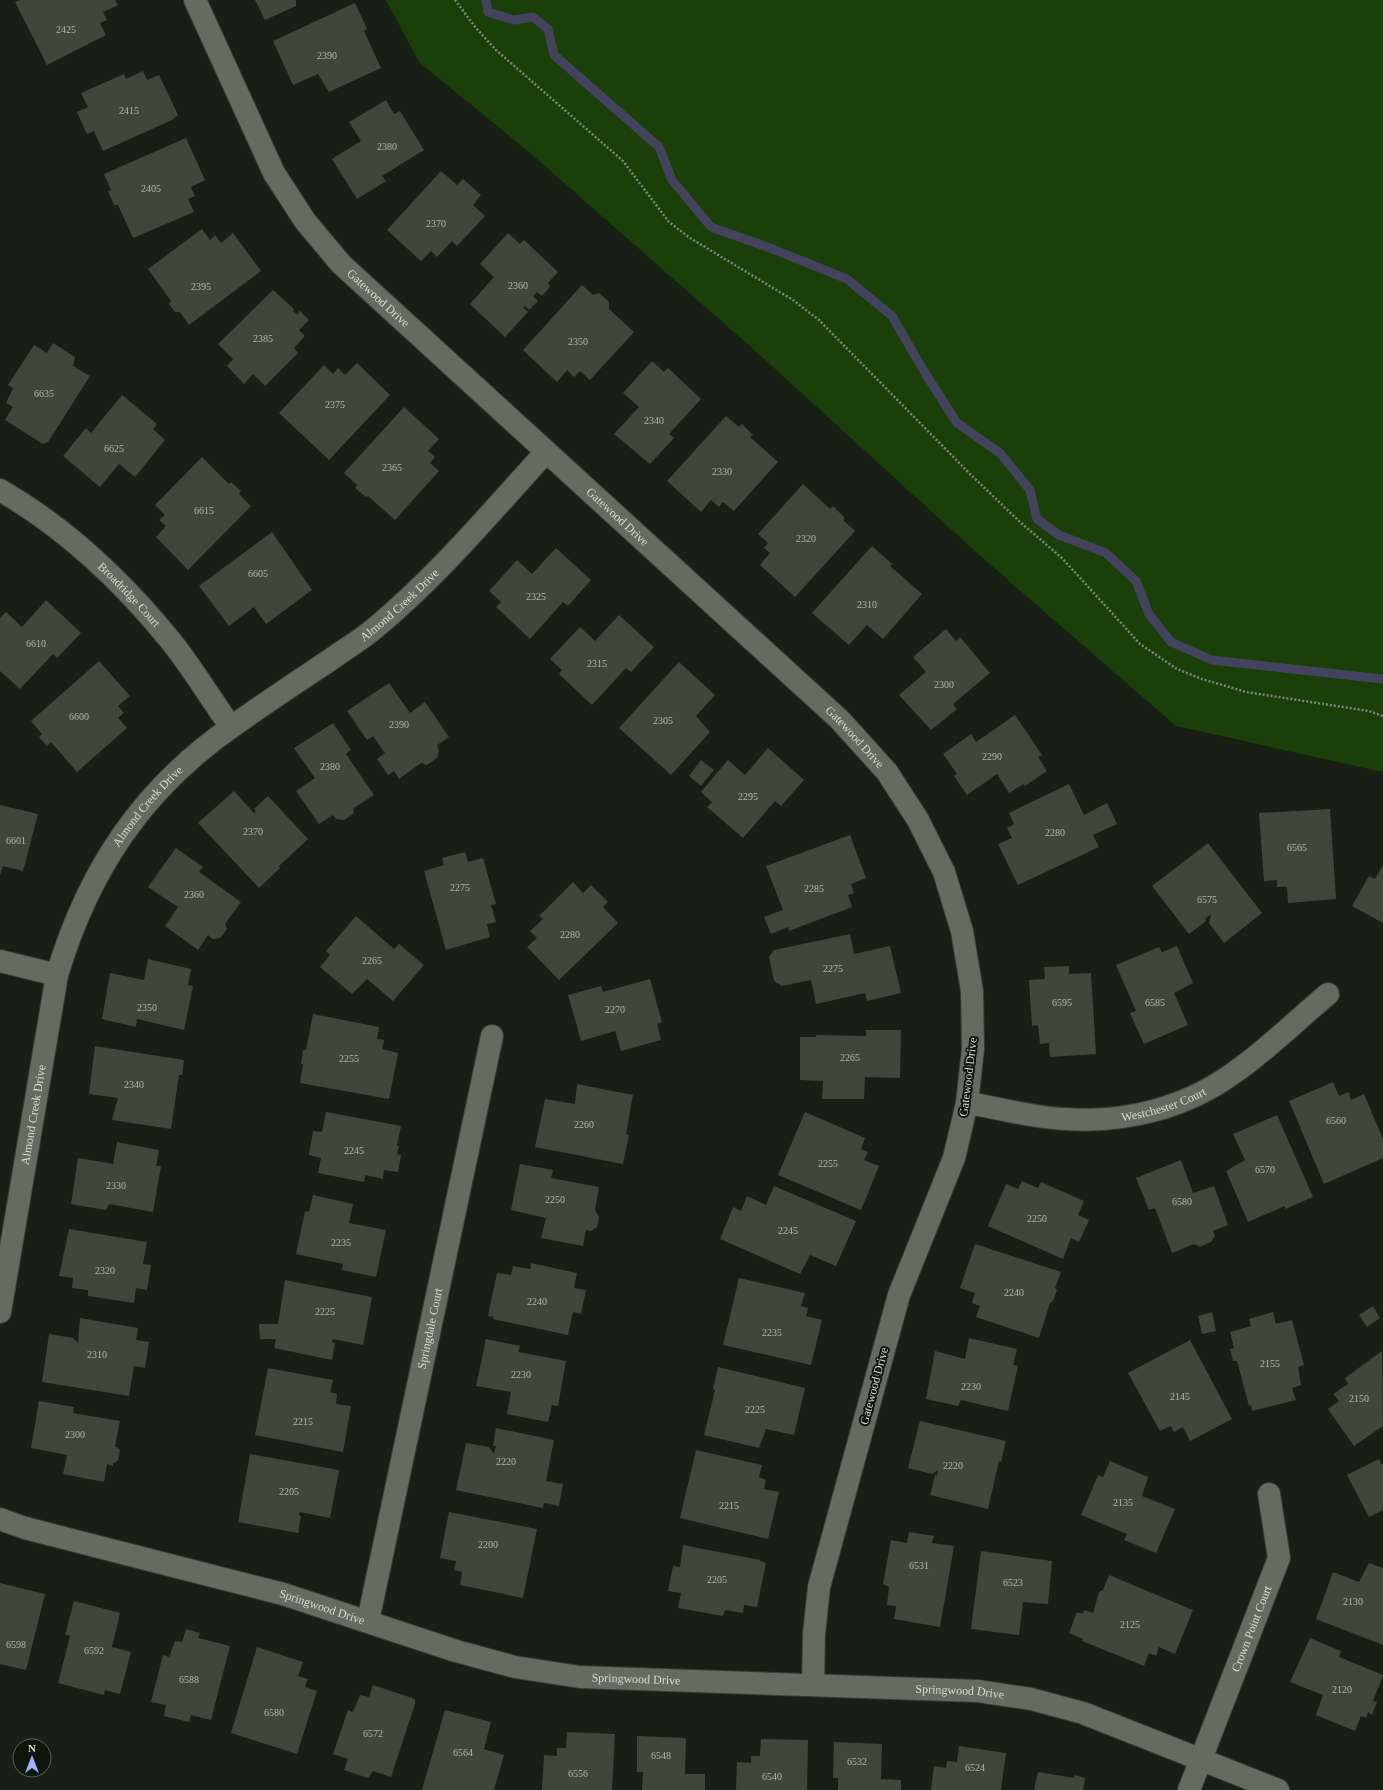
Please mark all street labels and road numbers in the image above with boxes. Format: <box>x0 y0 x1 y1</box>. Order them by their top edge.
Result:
street label: Gatewood Drive <box>344 266 412 330</box>
street label: Gatewood Drive <box>583 485 652 549</box>
street label: Broadridge Court <box>95 559 164 631</box>
street label: Almond Creek Drive <box>357 566 442 644</box>
street label: Gatewood Drive <box>823 703 887 771</box>
street label: Almond Creek Drive <box>110 763 185 849</box>
street label: Gatewood Drive <box>956 1037 980 1117</box>
street label: Almond Creek Drive <box>18 1064 49 1166</box>
street label: Westchester Court <box>1120 1084 1209 1124</box>
street label: Springdale Court <box>415 1286 446 1370</box>
street label: Gatewood Drive <box>857 1346 891 1426</box>
street label: Crown Point Court <box>1229 1583 1275 1674</box>
street label: Springwood Drive <box>278 1586 367 1627</box>
street label: Springwood Drive <box>591 1670 681 1688</box>
street label: Springwood Drive <box>915 1682 1005 1702</box>

